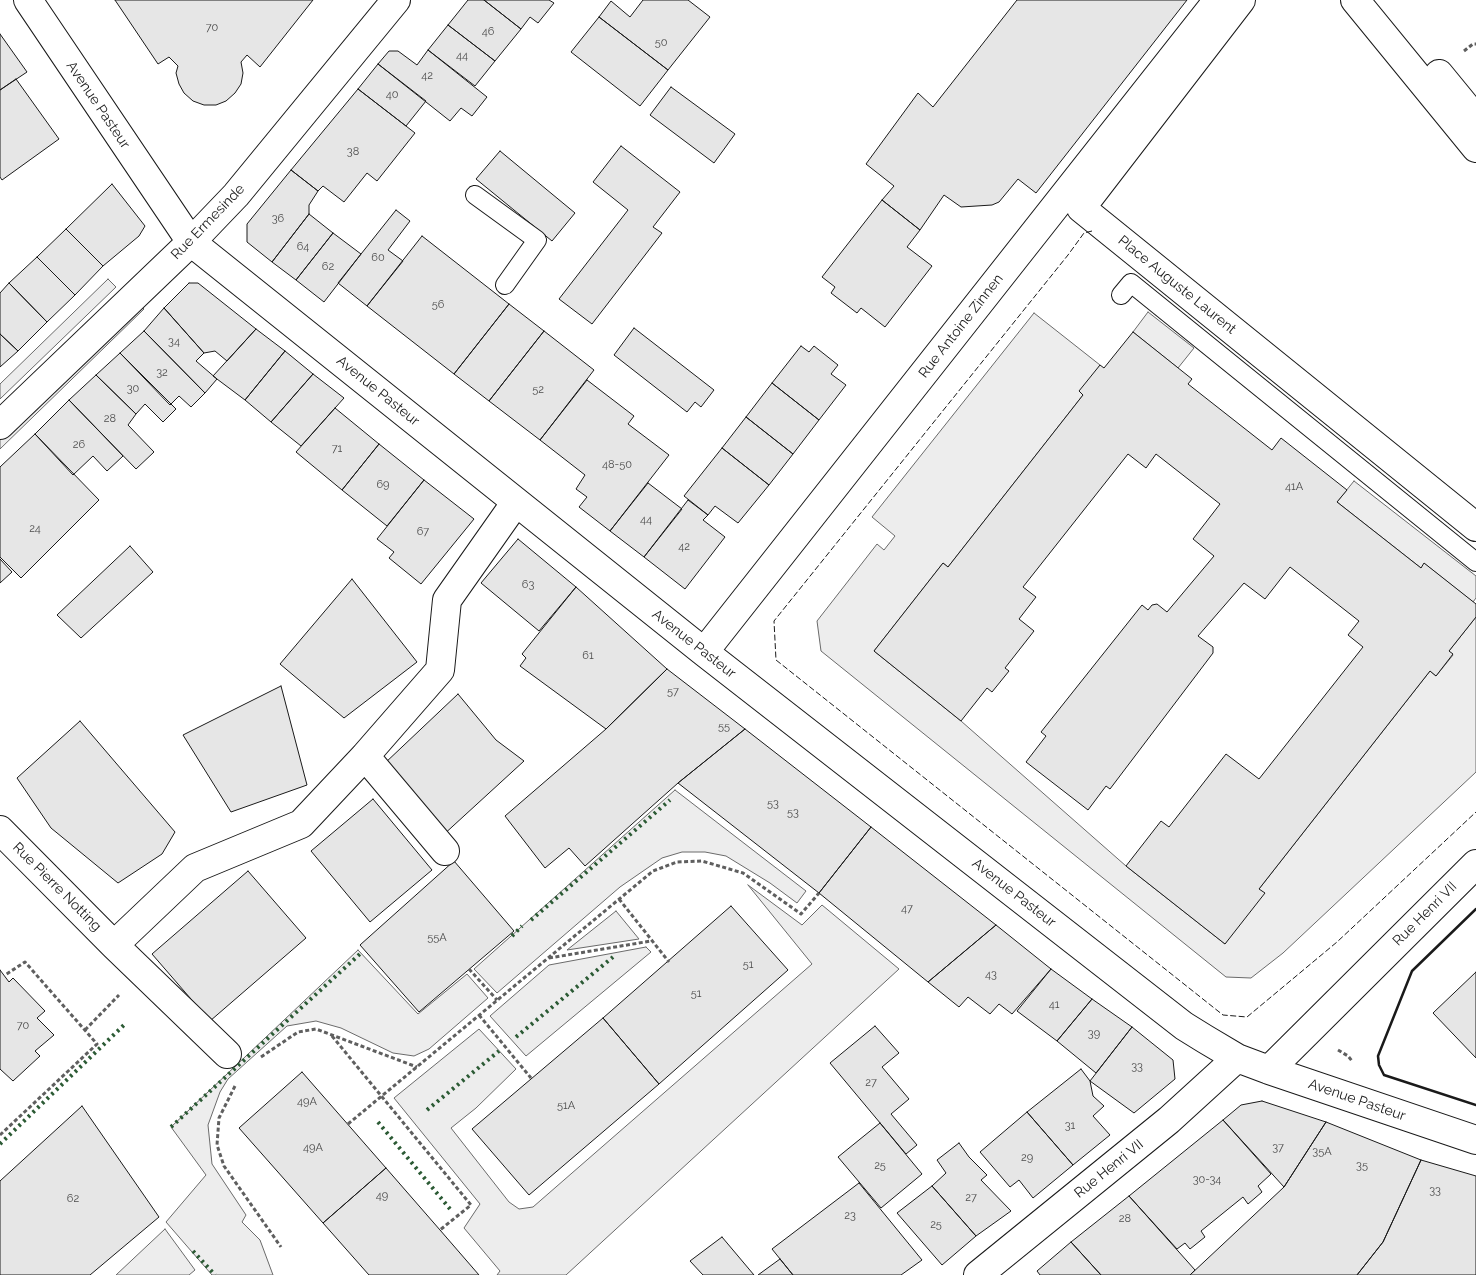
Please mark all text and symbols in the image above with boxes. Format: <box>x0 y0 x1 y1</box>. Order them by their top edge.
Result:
house number: 70 <box>206 21 218 35</box>
house number: 46 <box>482 25 494 39</box>
house number: 50 <box>655 36 667 50</box>
house number: 44 <box>456 49 468 63</box>
street label: Avenue Pasteur <box>63 58 133 152</box>
house number: 42 <box>421 69 433 83</box>
house number: 40 <box>386 88 398 102</box>
house number: 38 <box>347 145 359 159</box>
street label: Rue Ermesinde <box>168 181 248 263</box>
house number: 36 <box>272 212 284 226</box>
street label: Place Auguste Laurent <box>1115 232 1239 338</box>
house number: 64 <box>297 240 309 254</box>
house number: 60 <box>371 251 385 265</box>
house number: 62 <box>322 260 334 274</box>
street label: Rue Antoine Zinnen <box>915 271 1007 381</box>
house number: 56 <box>432 298 444 312</box>
house number: 34 <box>168 335 180 349</box>
street label: Avenue Pasteur <box>333 352 423 430</box>
house number: 32 <box>156 366 168 380</box>
house number: 30 <box>127 382 139 396</box>
house number: 52 <box>532 383 544 397</box>
house number: 28 <box>104 412 116 426</box>
house number: 26 <box>73 438 85 452</box>
house number: 71 <box>332 442 342 456</box>
house number: 48-50 <box>602 458 632 472</box>
house number: 69 <box>376 478 390 492</box>
house number: 41A <box>1285 480 1303 494</box>
house number: 44 <box>640 513 652 527</box>
house number: 24 <box>29 522 41 536</box>
house number: 67 <box>417 525 429 539</box>
house number: 42 <box>678 540 690 554</box>
house number: 63 <box>522 578 534 592</box>
street label: Avenue Pasteur <box>649 606 739 682</box>
house number: 61 <box>582 649 594 663</box>
house number: 57 <box>667 685 679 699</box>
house number: 55 <box>718 720 730 734</box>
house number: 53 <box>767 797 779 811</box>
house number: 53 <box>787 806 799 820</box>
street label: Rue Pierre Notting <box>9 839 105 935</box>
street label: Avenue Pasteur <box>969 855 1059 931</box>
street label: Rue Henri VII <box>1389 878 1461 950</box>
house number: 47 <box>901 902 913 916</box>
house number: 55A <box>427 931 447 945</box>
house number: 51 <box>743 958 753 972</box>
house number: 43 <box>985 968 997 982</box>
house number: 51 <box>691 987 701 1001</box>
house number: 41 <box>1049 998 1059 1012</box>
house number: 70 <box>17 1019 29 1033</box>
house number: 39 <box>1088 1027 1100 1041</box>
house number: 33 <box>1131 1060 1143 1074</box>
street label: Avenue Pasteur <box>1306 1075 1408 1125</box>
house number: 27 <box>865 1076 877 1090</box>
house number: 49A <box>297 1095 317 1109</box>
house number: 51A <box>557 1099 575 1113</box>
house number: 31 <box>1065 1119 1075 1133</box>
street label: Rue Henri VII <box>1071 1136 1147 1202</box>
house number: 49A <box>303 1141 323 1155</box>
house number: 37 <box>1272 1141 1284 1155</box>
house number: 35A <box>1312 1145 1332 1159</box>
house number: 29 <box>1021 1151 1033 1165</box>
house number: 25 <box>874 1159 886 1173</box>
house number: 35 <box>1356 1159 1368 1173</box>
house number: 30-34 <box>1193 1173 1221 1187</box>
house number: 33 <box>1429 1184 1441 1198</box>
house number: 49 <box>376 1189 388 1203</box>
house number: 27 <box>965 1191 977 1205</box>
house number: 62 <box>67 1192 79 1206</box>
house number: 23 <box>844 1209 856 1223</box>
house number: 28 <box>1119 1212 1131 1226</box>
house number: 25 <box>930 1218 942 1232</box>

